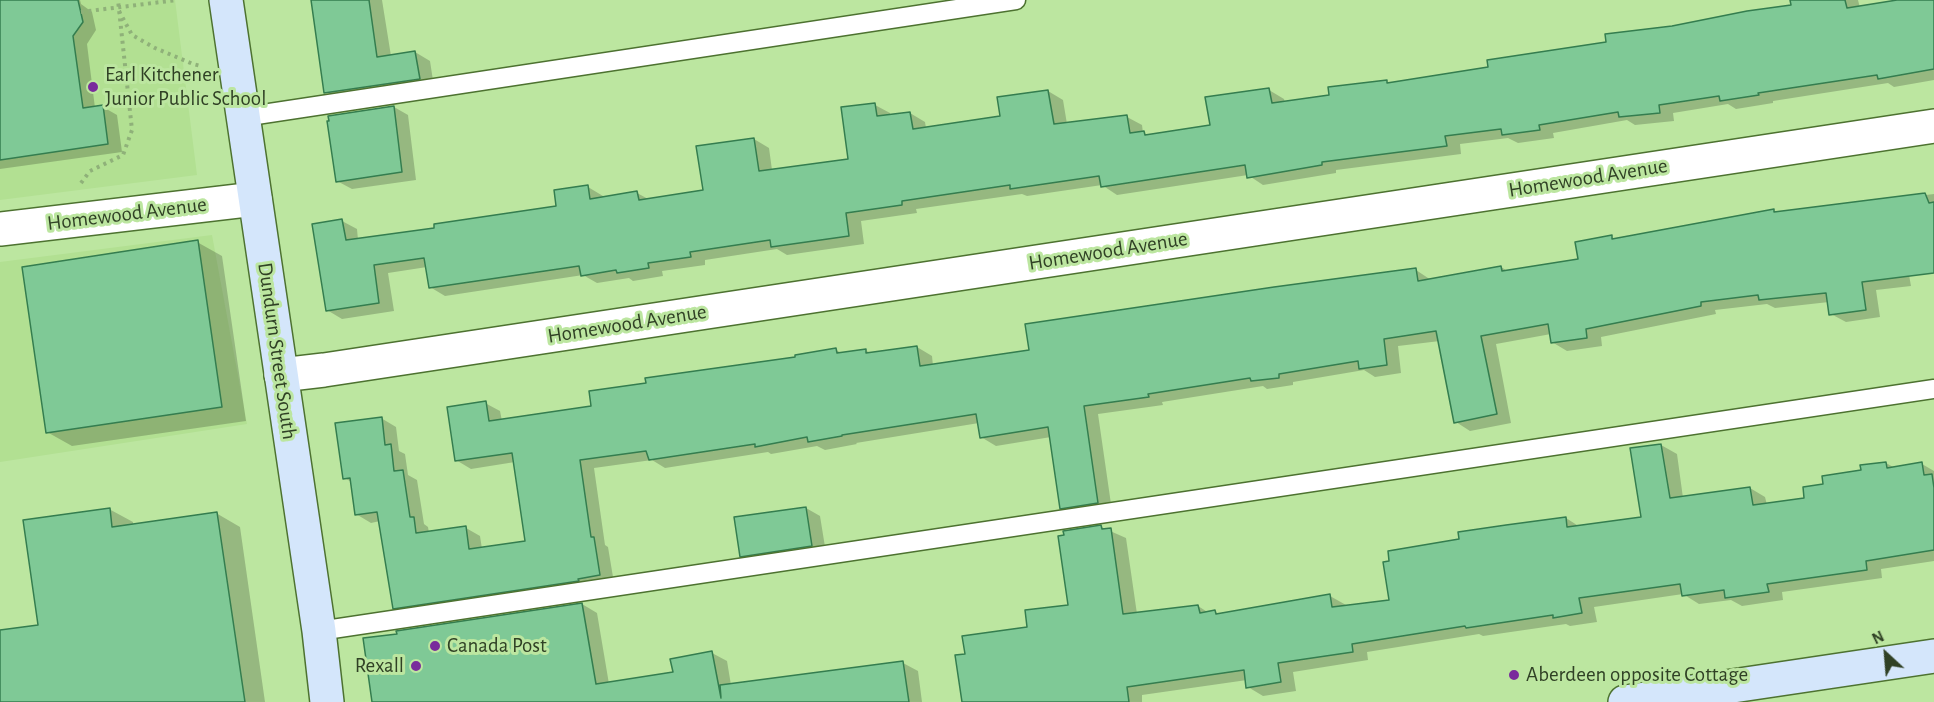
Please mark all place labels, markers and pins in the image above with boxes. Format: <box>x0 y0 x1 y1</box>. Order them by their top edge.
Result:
place label: Earl Kitchener Junior Public School <box>105 62 266 112</box>
marker: Earl Kitchener Junior Public School <box>86 80 100 94</box>
place label: Canada Post <box>447 633 547 659</box>
marker: Canada Post <box>428 639 442 653</box>
place label: Rexall <box>355 653 404 679</box>
marker: Rexall <box>409 659 423 673</box>
place label: Aberdeen opposite Cottage <box>1526 662 1748 688</box>
marker: Aberdeen opposite Cottage <box>1507 668 1521 682</box>

